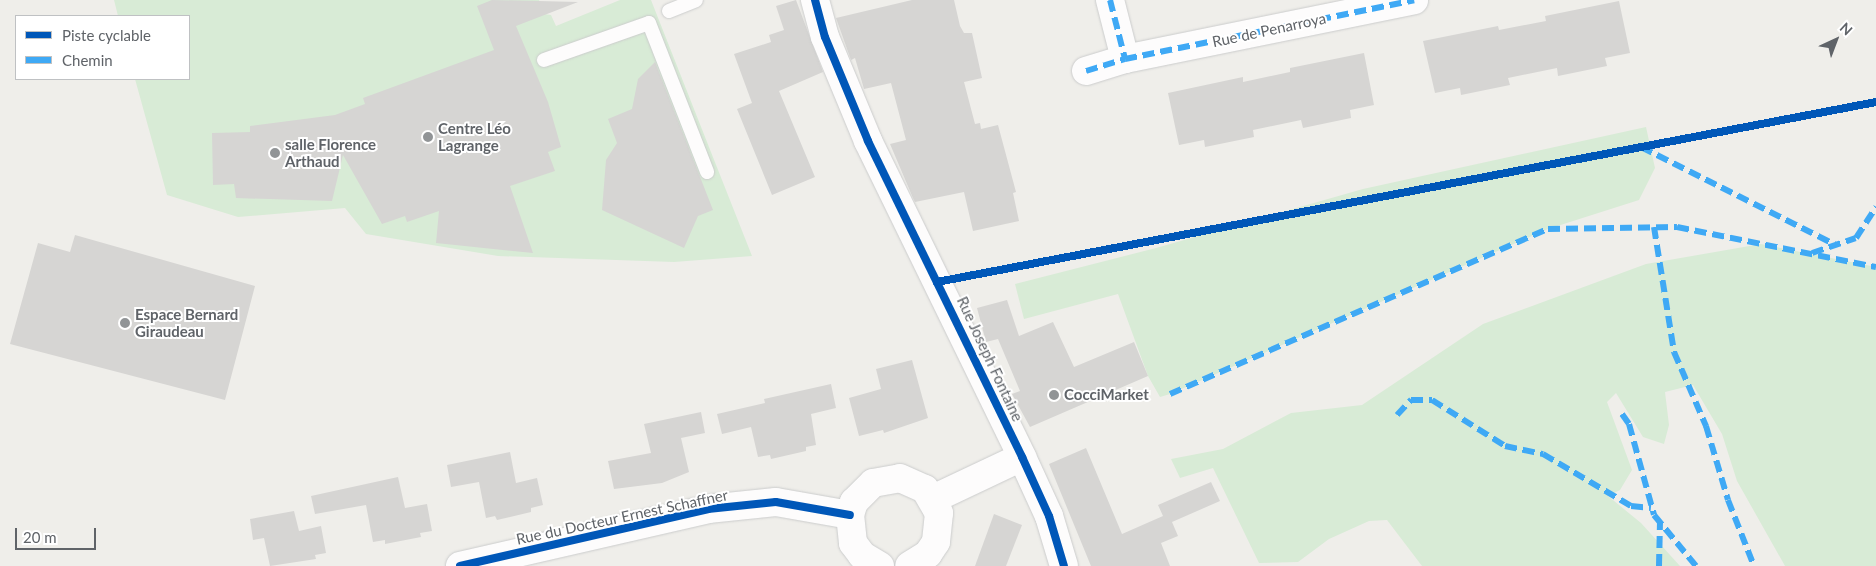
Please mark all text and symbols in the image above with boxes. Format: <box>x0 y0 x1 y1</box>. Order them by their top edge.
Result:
street label: Rue de Penarroya <box>1211 9 1327 51</box>
legend <box>15 15 190 80</box>
north arrow <box>1811 15 1861 65</box>
text: N <box>1837 19 1856 39</box>
text: Piste cyclable <box>62 26 151 44</box>
text: Chemin <box>62 51 113 69</box>
place label: Centre Léo Lagrange <box>438 119 511 154</box>
marker: Centre Léo Lagrange <box>422 131 434 143</box>
place label: salle Florence Arthaud <box>285 135 376 170</box>
marker: salle Florence Arthaud <box>269 147 281 159</box>
street label: Rue Joseph Fontaine <box>953 294 1027 424</box>
place label: Espace Bernard Giraudeau <box>135 305 238 340</box>
marker: Espace Bernard Giraudeau <box>119 317 131 329</box>
place label: CocciMarket <box>1064 386 1149 404</box>
marker: CocciMarket <box>1048 389 1060 401</box>
street label: Rue du Docteur Ernest Schaffner <box>514 486 730 548</box>
scale bar <box>18 518 99 550</box>
text: 20 m <box>23 528 57 546</box>

